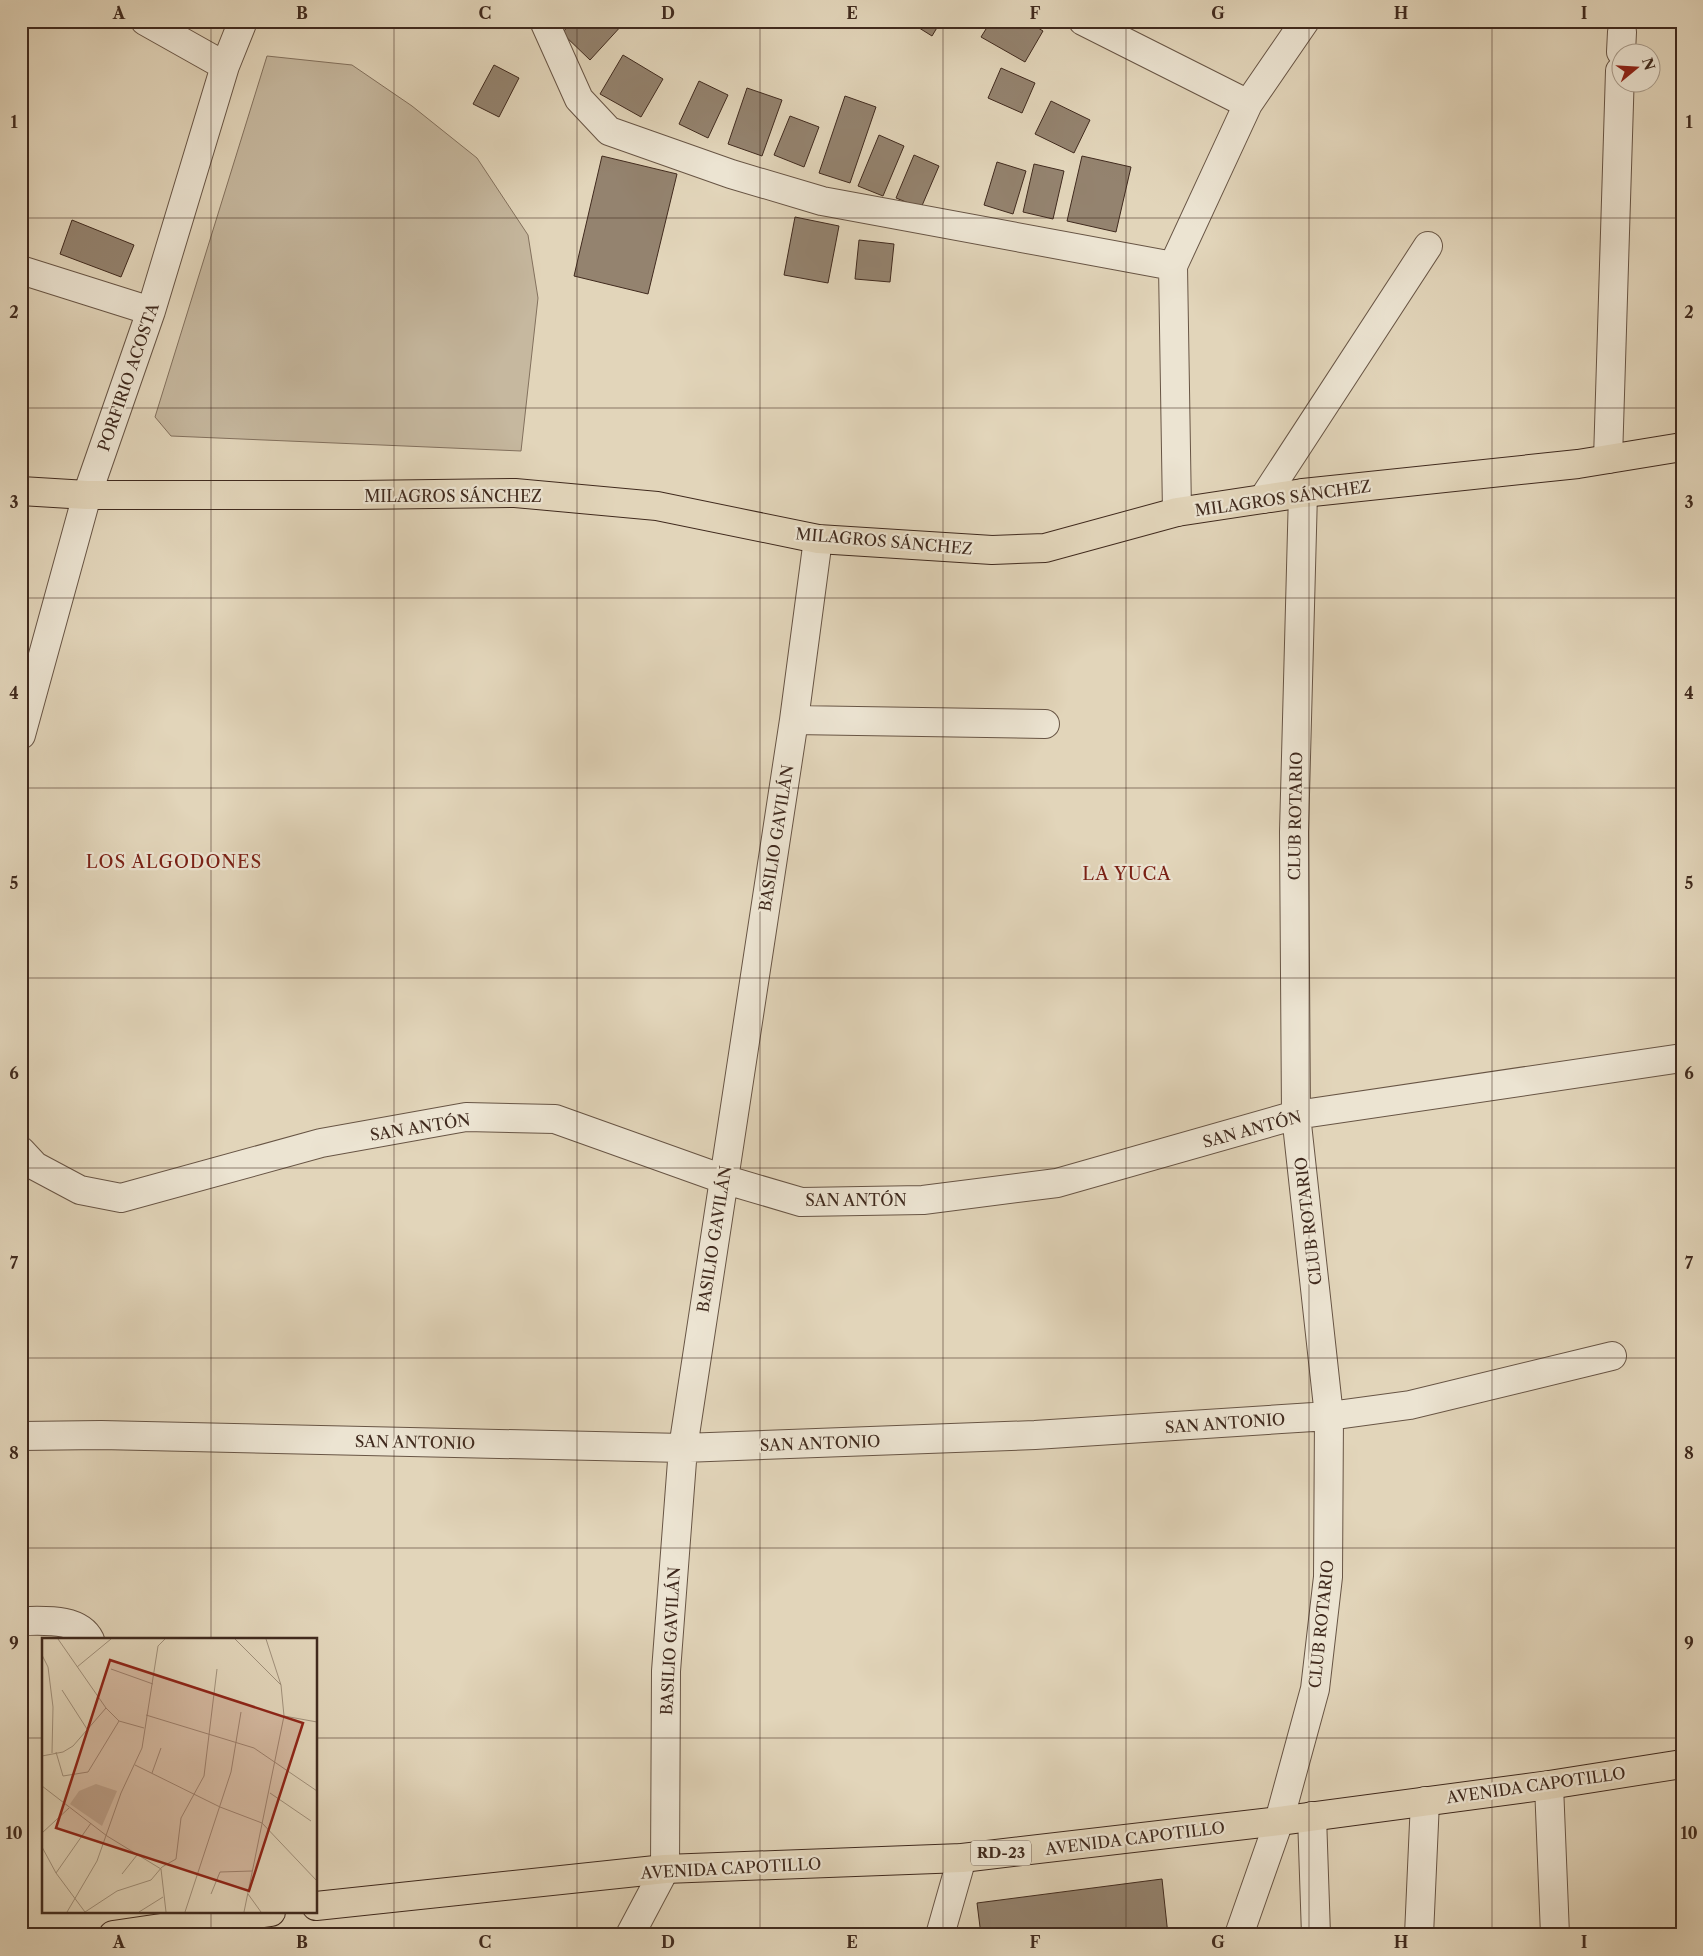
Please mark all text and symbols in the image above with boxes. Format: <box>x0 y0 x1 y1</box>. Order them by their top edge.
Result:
text: A <box>112 3 126 23</box>
text: B <box>296 3 308 23</box>
text: C <box>479 3 491 23</box>
text: D <box>661 3 675 23</box>
text: E <box>846 3 858 23</box>
text: F <box>1030 3 1041 23</box>
text: G <box>1211 3 1225 23</box>
text: H <box>1394 3 1408 23</box>
text: I <box>1581 3 1588 23</box>
north arrow <box>1610 42 1660 92</box>
text: N <box>1638 55 1659 73</box>
text: 1 <box>10 112 18 132</box>
text: 1 <box>1685 112 1693 132</box>
street label: PORFIRIO ACOSTA <box>93 299 163 454</box>
text: 2 <box>9 302 19 322</box>
text: 2 <box>1684 302 1694 322</box>
street label: MILAGROS SÁNCHEZ <box>1194 476 1373 520</box>
street label: MILAGROS SÁNCHEZ <box>364 486 542 506</box>
text: 3 <box>9 492 19 512</box>
text: 3 <box>1684 492 1694 512</box>
street label: MILAGROS SÁNCHEZ <box>795 523 974 559</box>
text: 4 <box>9 683 19 703</box>
text: 4 <box>1684 683 1694 703</box>
street label: CLUB ROTARIO <box>1284 751 1306 881</box>
street label: BASILIO GAVILÁN <box>755 763 797 913</box>
district label: LOS ALGODONES <box>86 851 262 873</box>
district label: LA YUCA <box>1082 863 1172 885</box>
text: 5 <box>10 873 19 893</box>
text: 5 <box>1685 873 1694 893</box>
text: 6 <box>9 1063 19 1083</box>
text: 6 <box>1684 1063 1694 1083</box>
street label: SAN ANTÓN <box>1200 1106 1304 1152</box>
street label: SAN ANTÓN <box>368 1109 472 1145</box>
street label: CLUB ROTARIO <box>1290 1156 1326 1286</box>
street label: BASILIO GAVILÁN <box>693 1164 735 1314</box>
street label: SAN ANTÓN <box>805 1190 907 1210</box>
text: 7 <box>10 1253 19 1273</box>
text: 7 <box>1685 1253 1694 1273</box>
street label: SAN ANTONIO <box>1164 1409 1286 1437</box>
street label: SAN ANTONIO <box>355 1431 475 1453</box>
street label: SAN ANTONIO <box>759 1431 881 1455</box>
text: 8 <box>9 1443 19 1463</box>
text: 8 <box>1684 1443 1694 1463</box>
street label: CLUB ROTARIO <box>1304 1559 1338 1689</box>
street label: BASILIO GAVILÁN <box>656 1566 684 1716</box>
text: 9 <box>9 1633 19 1653</box>
text: 9 <box>1684 1633 1694 1653</box>
inset map <box>42 1638 318 1914</box>
street label: AVENIDA CAPOTILLO <box>1444 1763 1627 1808</box>
street label: AVENIDA CAPOTILLO <box>1043 1817 1226 1859</box>
text: 10 <box>5 1823 23 1843</box>
text: 10 <box>1680 1823 1698 1843</box>
road number: RD-23 <box>971 1840 1031 1866</box>
street label: AVENIDA CAPOTILLO <box>639 1853 822 1883</box>
text: A <box>112 1932 126 1952</box>
text: B <box>296 1932 308 1952</box>
text: C <box>479 1932 491 1952</box>
text: D <box>661 1932 675 1952</box>
text: E <box>846 1932 858 1952</box>
text: F <box>1030 1932 1041 1952</box>
text: G <box>1211 1932 1225 1952</box>
text: H <box>1394 1932 1408 1952</box>
text: I <box>1581 1932 1588 1952</box>

